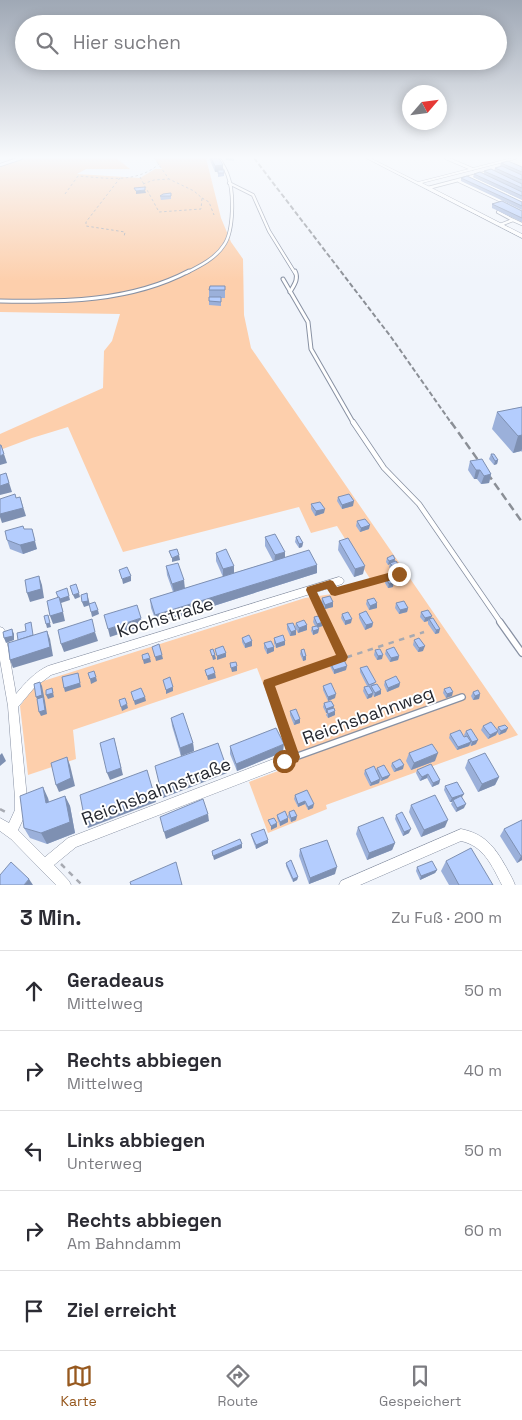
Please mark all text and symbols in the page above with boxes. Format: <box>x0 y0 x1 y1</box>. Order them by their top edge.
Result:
search box <box>15 15 507 70</box>
icon: search <box>33 29 61 57</box>
text: Hier suchen <box>73 30 181 55</box>
north arrow <box>402 85 447 130</box>
route end <box>388 563 411 586</box>
street label: Kochstraße <box>114 591 216 643</box>
street label: Reichsbahnweg <box>299 681 437 749</box>
route start <box>273 750 296 773</box>
street label: Reichsbahnstraße <box>78 752 234 830</box>
text: 3 Min. <box>20 904 81 931</box>
text: Zu Fuß · 200 m <box>391 907 502 928</box>
text: Geradeaus <box>67 968 164 993</box>
icon: ahead <box>20 977 48 1005</box>
text: 50 m <box>464 980 502 1001</box>
text: Mittelweg <box>67 993 143 1014</box>
text: Rechts abbiegen <box>67 1048 222 1073</box>
icon: right <box>20 1057 48 1085</box>
text: 40 m <box>464 1060 502 1081</box>
text: Mittelweg <box>67 1073 143 1094</box>
text: Links abbiegen <box>67 1128 205 1153</box>
icon: left <box>20 1137 48 1165</box>
text: 50 m <box>464 1140 502 1161</box>
text: Unterweg <box>67 1153 142 1174</box>
text: Rechts abbiegen <box>67 1208 222 1233</box>
icon: right <box>20 1217 48 1245</box>
text: 60 m <box>464 1220 502 1241</box>
text: Am Bahndamm <box>67 1233 181 1254</box>
icon: arrive <box>20 1297 48 1325</box>
text: Ziel erreicht <box>67 1298 177 1323</box>
tab: Karte <box>60 1362 97 1410</box>
tab: Route <box>218 1362 258 1410</box>
tab: Gespeichert <box>379 1362 462 1410</box>

